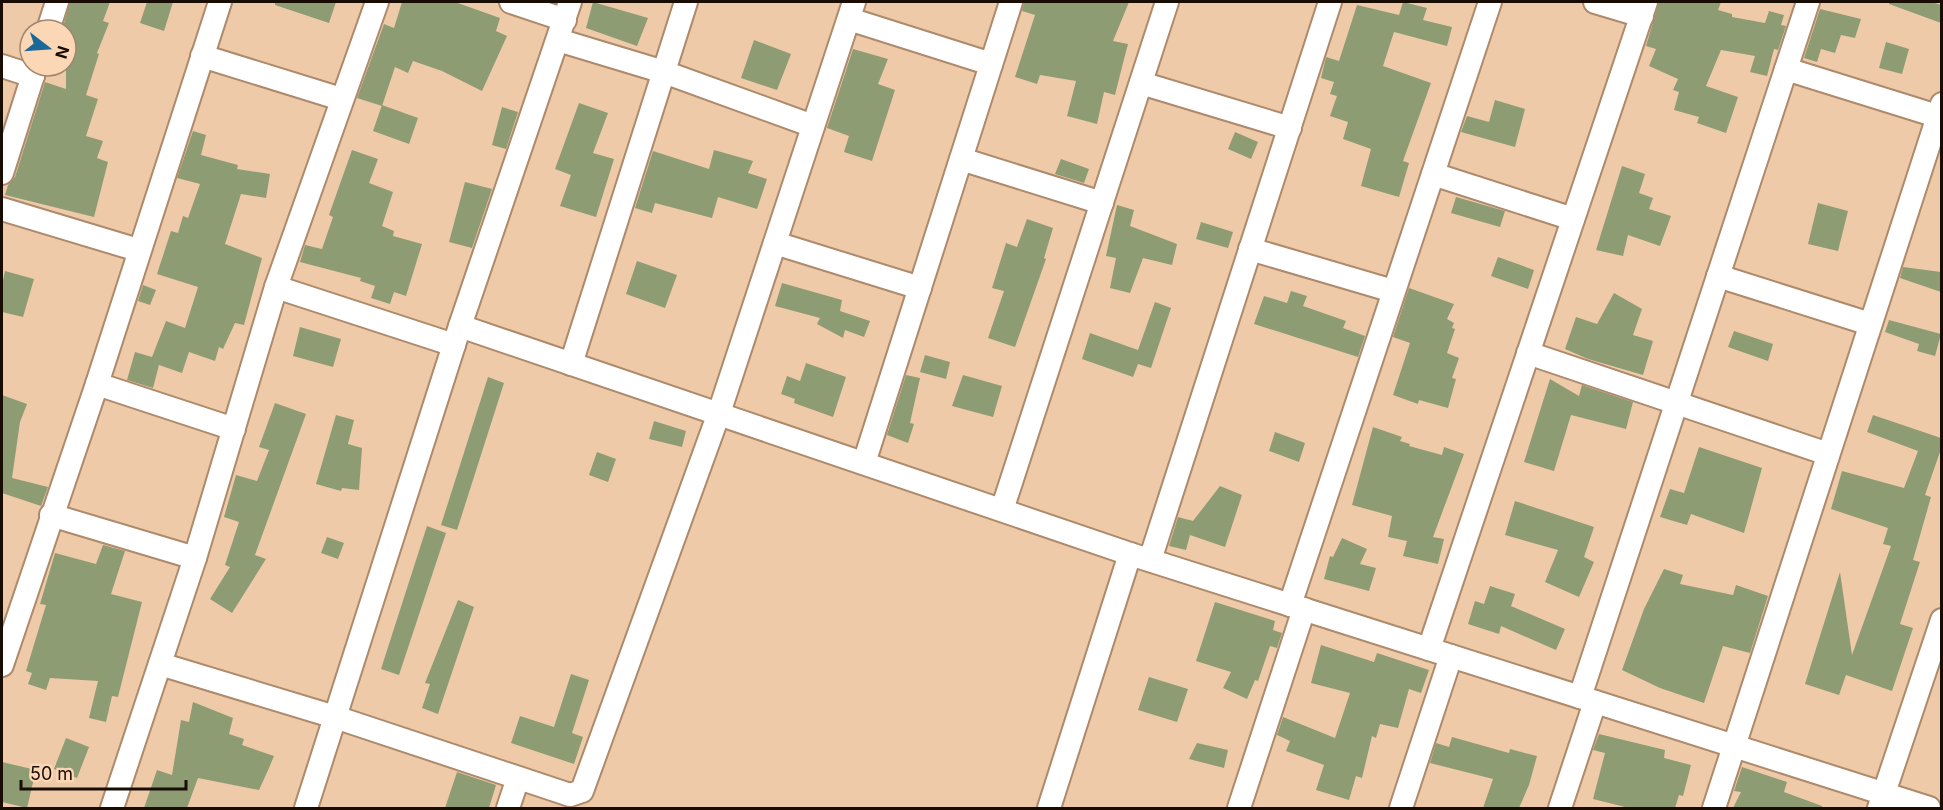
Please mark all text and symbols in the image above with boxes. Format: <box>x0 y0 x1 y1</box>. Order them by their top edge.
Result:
north arrow <box>18 18 78 78</box>
text: N <box>51 44 74 61</box>
scale bar <box>21 753 186 791</box>
text: 50 m <box>30 763 73 784</box>

